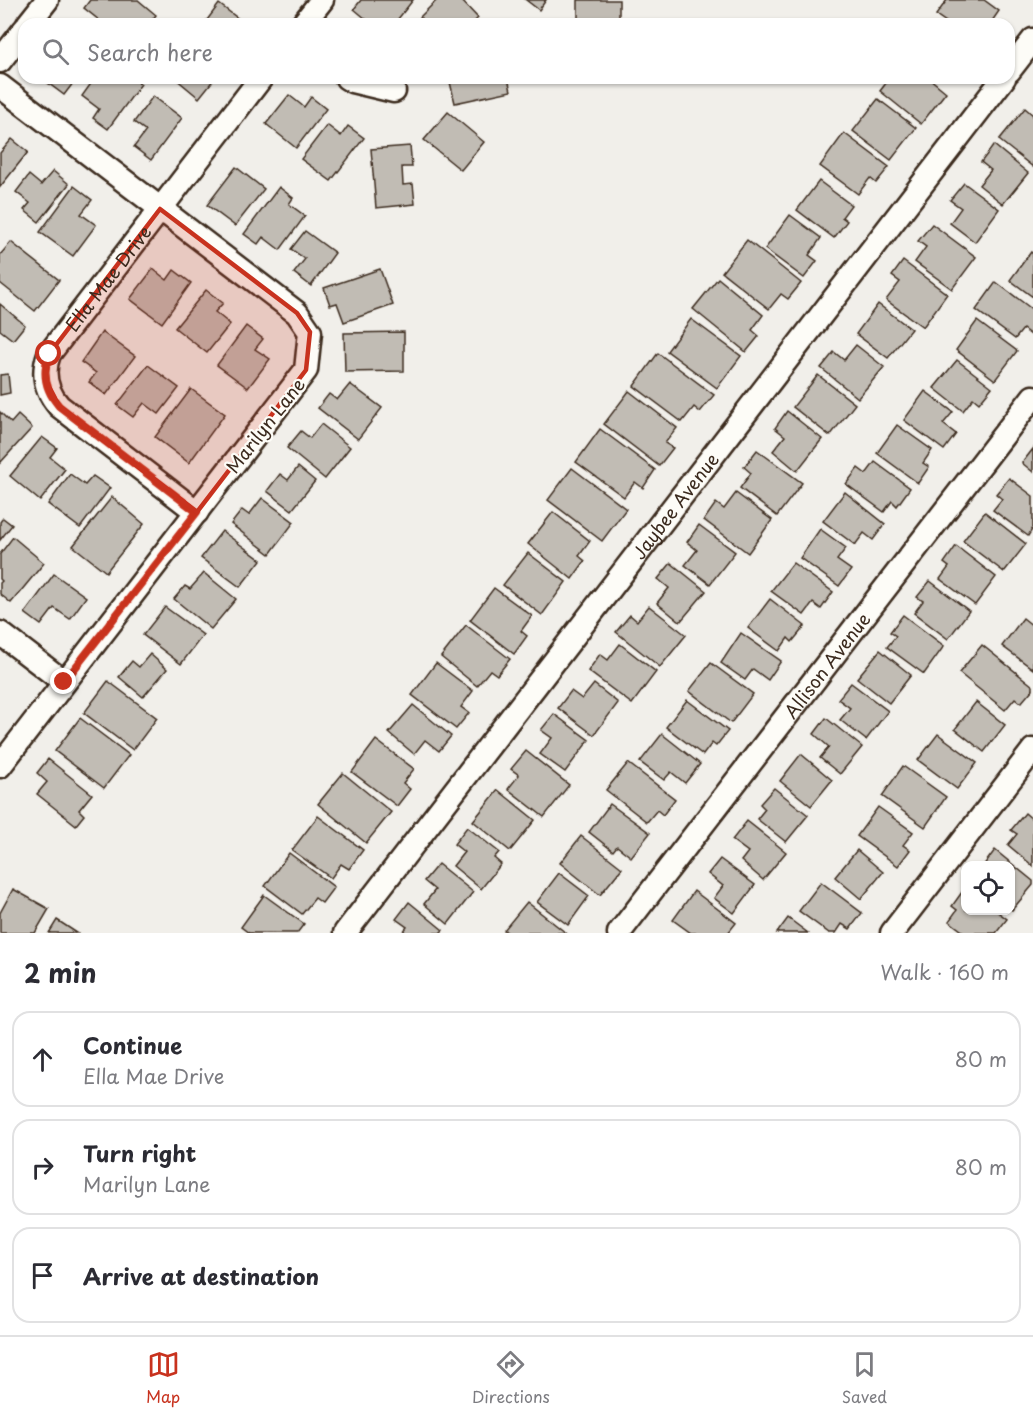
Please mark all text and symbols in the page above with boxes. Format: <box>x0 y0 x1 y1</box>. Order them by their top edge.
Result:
search box <box>18 18 1015 84</box>
icon: search <box>39 35 72 68</box>
text: Search here <box>87 35 213 68</box>
street label: Ella Mae Drive <box>58 219 157 336</box>
route start <box>35 340 61 366</box>
street label: Marilyn Lane <box>219 371 311 479</box>
street label: Jaybee Avenue <box>625 446 725 564</box>
street label: Allison Avenue <box>777 606 876 723</box>
route end <box>50 668 76 694</box>
map controls <box>961 861 1015 915</box>
button: locate <box>961 861 1015 915</box>
text: 2 min <box>24 953 97 992</box>
text: Walk · 160 m <box>881 957 1009 987</box>
text: Continue <box>83 1028 182 1061</box>
icon: ahead <box>26 1043 59 1076</box>
text: 80 m <box>955 1044 1007 1074</box>
text: Ella Mae Drive <box>83 1061 224 1091</box>
text: Turn right <box>83 1136 196 1169</box>
icon: right <box>26 1151 59 1184</box>
text: 80 m <box>955 1152 1007 1182</box>
text: Marilyn Lane <box>83 1169 210 1199</box>
icon: arrive <box>26 1259 59 1292</box>
text: Arrive at destination <box>83 1259 319 1292</box>
tab: Map <box>146 1348 180 1408</box>
tab: Directions <box>472 1348 550 1408</box>
tab: Saved <box>842 1348 887 1408</box>

